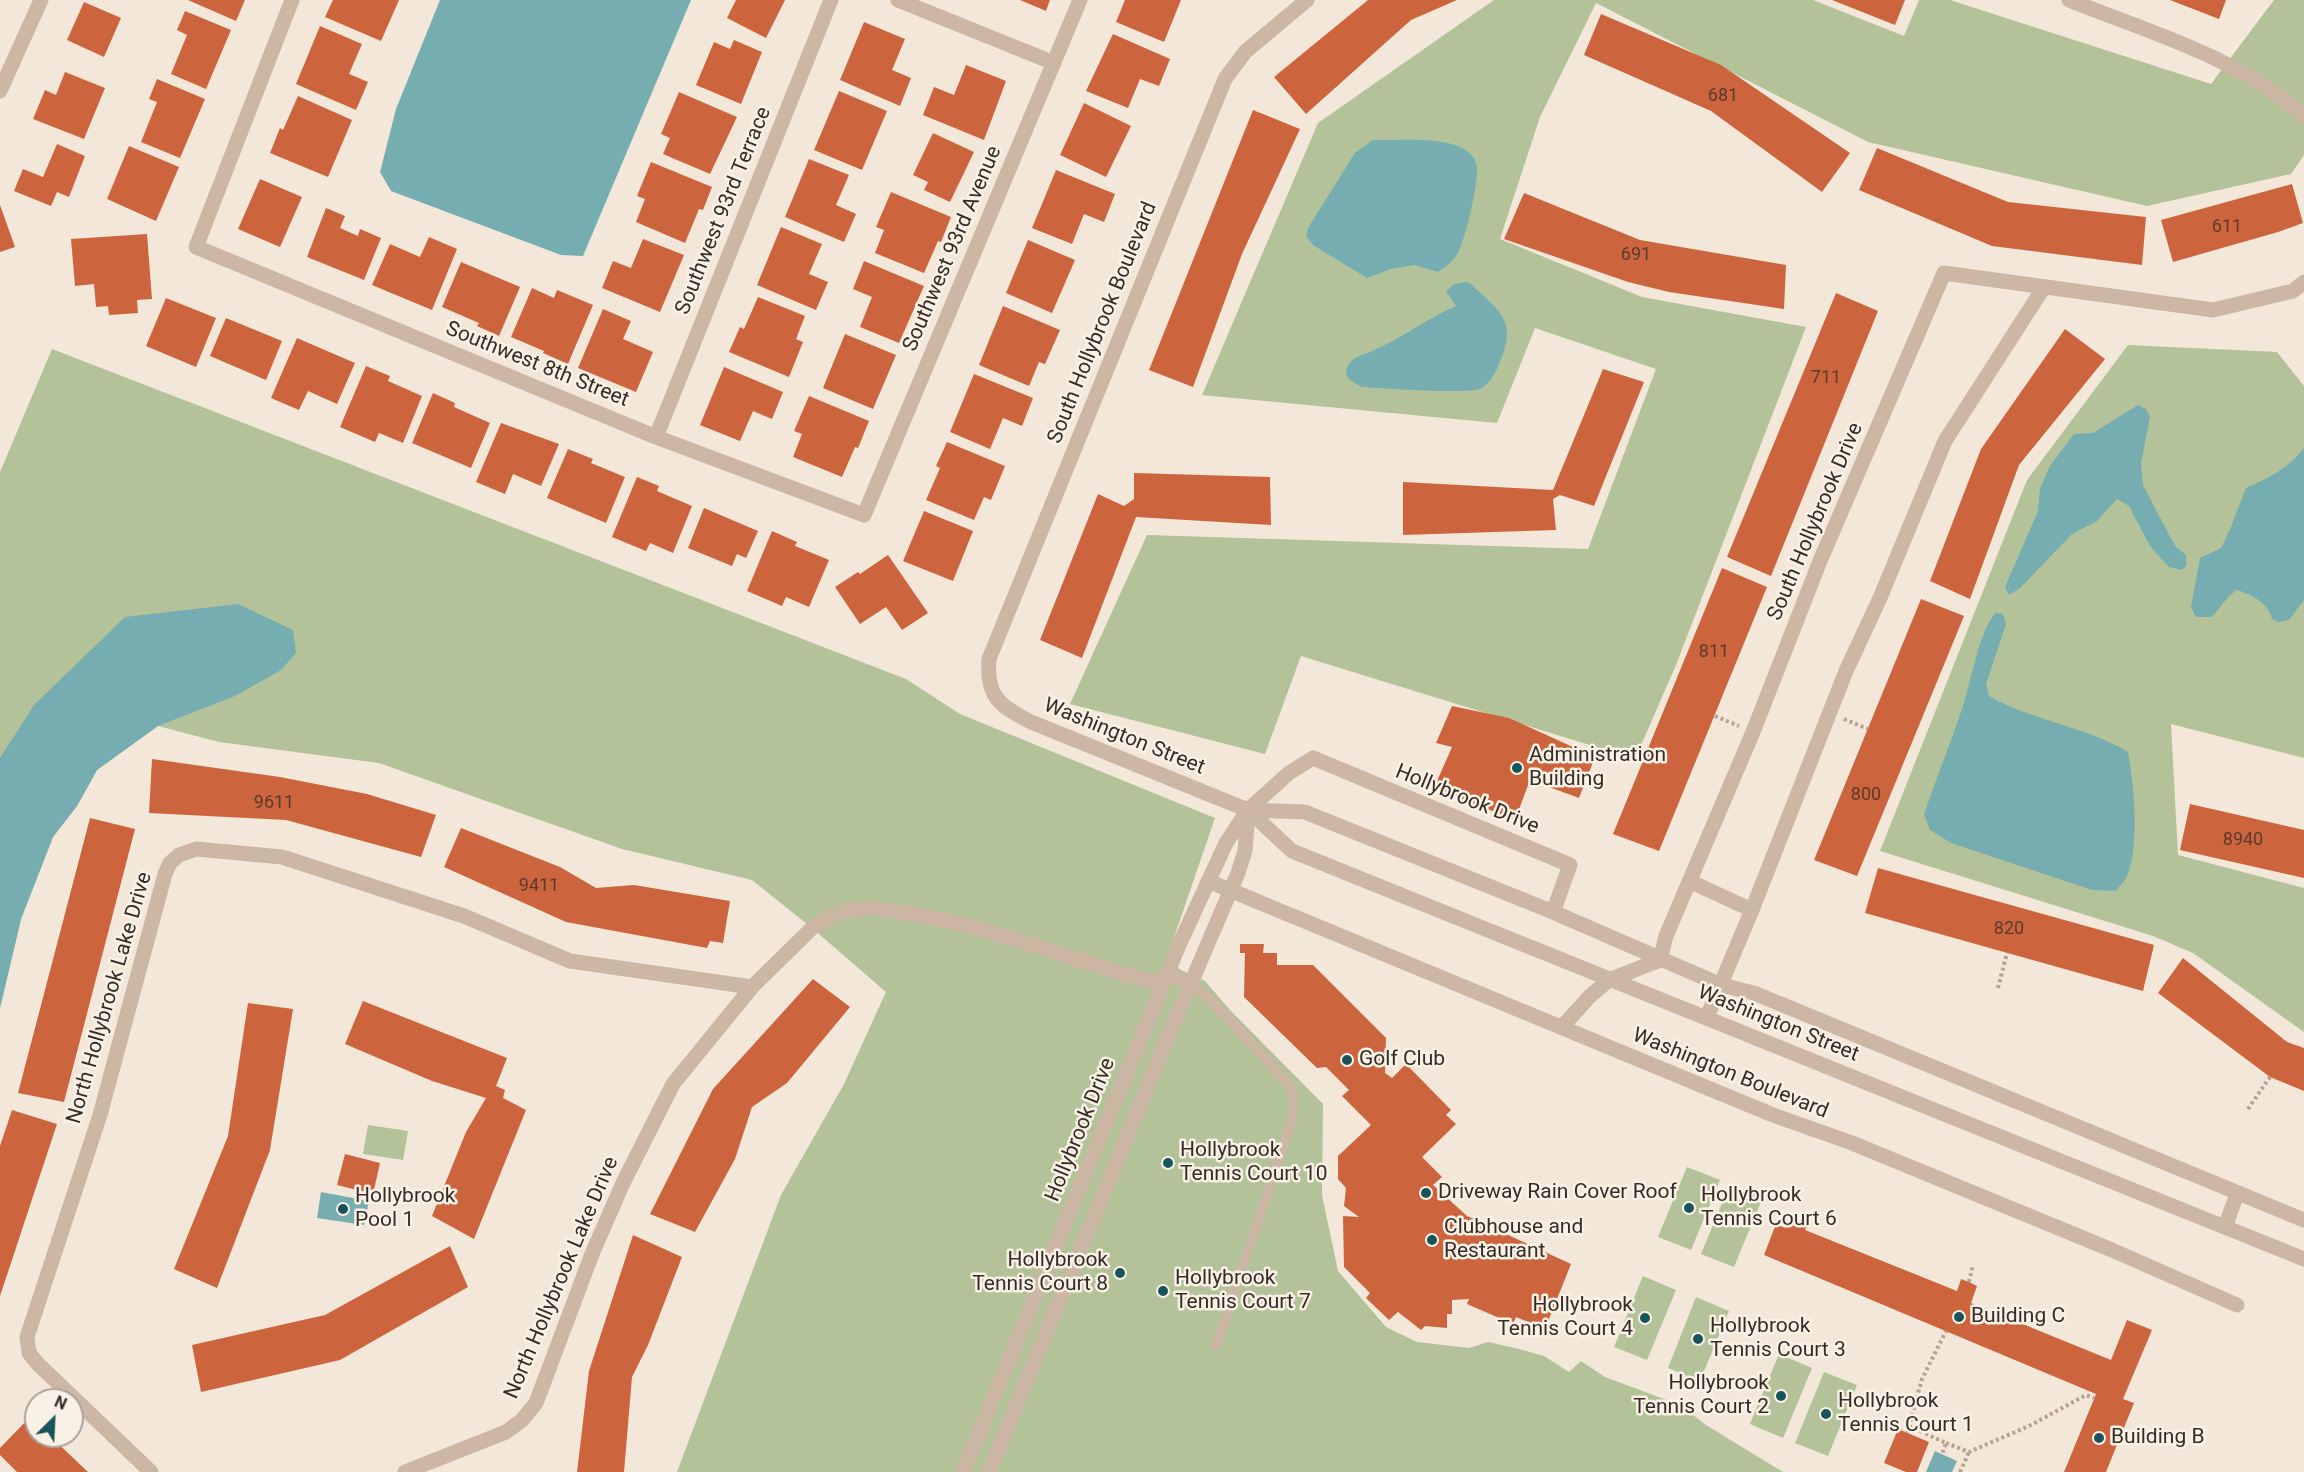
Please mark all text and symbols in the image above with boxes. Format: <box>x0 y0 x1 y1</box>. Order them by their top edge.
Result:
house number: 681 <box>1708 85 1738 107</box>
street label: Southwest 93rd Terrace <box>671 103 777 319</box>
street label: Southwest 93rd Avenue <box>898 143 1008 355</box>
street label: South Hollybrook Boulevard <box>1043 199 1163 447</box>
house number: 611 <box>2212 216 2242 238</box>
house number: 691 <box>1621 244 1651 266</box>
street label: Southwest 8th Street <box>442 317 632 413</box>
house number: 711 <box>1811 367 1841 389</box>
street label: South Hollybrook Drive <box>1763 419 1869 625</box>
house number: 811 <box>1699 641 1729 663</box>
street label: Washington Street <box>1040 693 1208 781</box>
place label: Administration Building <box>1529 743 1666 793</box>
street label: Hollybrook Drive <box>1391 760 1543 840</box>
marker: Administration Building <box>1510 761 1524 775</box>
house number: 800 <box>1851 784 1881 806</box>
house number: 9611 <box>254 792 294 814</box>
house number: 8940 <box>2223 829 2263 851</box>
street label: North Hollybrook Lake Drive <box>62 869 158 1127</box>
house number: 9411 <box>519 875 559 897</box>
house number: 820 <box>1994 918 2024 940</box>
street label: Washington Street <box>1694 980 1862 1068</box>
street label: Washington Boulevard <box>1628 1023 1832 1125</box>
place label: Golf Club <box>1359 1047 1445 1073</box>
marker: Golf Club <box>1340 1053 1354 1067</box>
street label: Hollybrook Drive <box>1041 1054 1121 1206</box>
place label: Hollybrook Tennis Court 10 <box>1180 1138 1328 1188</box>
street label: North Hollybrook Lake Drive <box>500 1153 624 1403</box>
marker: Hollybrook Tennis Court 10 <box>1161 1156 1175 1170</box>
place label: Driveway Rain Cover Roof <box>1438 1180 1677 1206</box>
place label: Hollybrook Tennis Court 6 <box>1701 1183 1837 1233</box>
place label: Hollybrook Pool 1 <box>355 1184 455 1234</box>
marker: Driveway Rain Cover Roof <box>1419 1186 1433 1200</box>
marker: Hollybrook Tennis Court 6 <box>1682 1201 1696 1215</box>
marker: Hollybrook Pool 1 <box>336 1202 350 1216</box>
place label: Clubhouse and Restaurant <box>1444 1215 1583 1265</box>
marker: Clubhouse and Restaurant <box>1425 1233 1439 1247</box>
place label: Hollybrook Tennis Court 8 <box>972 1248 1108 1298</box>
marker: Hollybrook Tennis Court 8 <box>1113 1266 1127 1280</box>
place label: Hollybrook Tennis Court 7 <box>1175 1266 1311 1316</box>
marker: Hollybrook Tennis Court 7 <box>1156 1284 1170 1298</box>
place label: Hollybrook Tennis Court 4 <box>1497 1293 1633 1343</box>
place label: Building C <box>1971 1304 2065 1330</box>
marker: Building C <box>1952 1310 1966 1324</box>
marker: Hollybrook Tennis Court 4 <box>1638 1311 1652 1325</box>
place label: Hollybrook Tennis Court 3 <box>1710 1314 1846 1364</box>
marker: Hollybrook Tennis Court 3 <box>1691 1332 1705 1346</box>
place label: Hollybrook Tennis Court 2 <box>1633 1371 1769 1421</box>
north arrow <box>24 1388 84 1448</box>
marker: Hollybrook Tennis Court 2 <box>1774 1389 1788 1403</box>
place label: Hollybrook Tennis Court 1 <box>1838 1389 1974 1439</box>
text: N <box>52 1392 70 1414</box>
marker: Hollybrook Tennis Court 1 <box>1819 1407 1833 1421</box>
place label: Building B <box>2111 1425 2205 1451</box>
marker: Building B <box>2092 1431 2106 1445</box>

